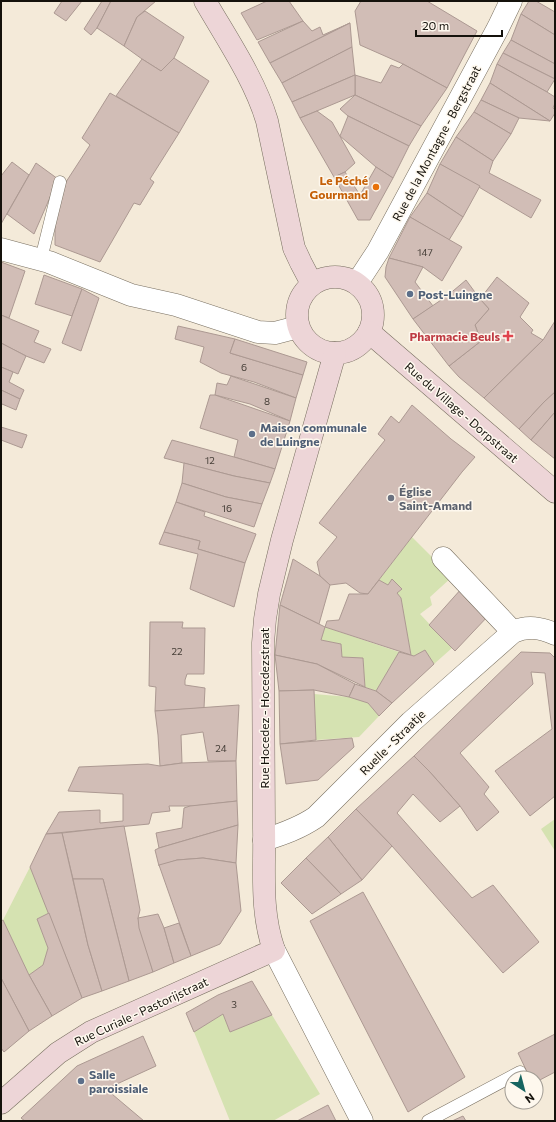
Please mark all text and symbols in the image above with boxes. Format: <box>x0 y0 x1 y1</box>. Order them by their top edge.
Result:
scale bar <box>416 12 502 38</box>
text: 20 m <box>422 18 449 32</box>
street label: Rue de la Montagne - Bergstraat <box>389 63 483 223</box>
place label: Le Péché Gourmand <box>310 173 368 201</box>
marker: Le Péché Gourmand <box>371 182 381 192</box>
house number: 147 <box>417 246 433 258</box>
place label: Post-Luingne <box>418 287 492 301</box>
marker: Post-Luingne <box>405 289 415 299</box>
place label: Pharmacie Beuls <box>409 329 500 343</box>
marker: Pharmacie Beuls <box>503 331 513 341</box>
street label: Rue du Village - Dorpstraat <box>402 359 522 465</box>
house number: 6 <box>241 361 247 373</box>
house number: 8 <box>264 395 270 407</box>
place label: Maison communale de Luingne <box>260 420 367 448</box>
marker: Maison communale de Luingne <box>247 429 257 439</box>
house number: 12 <box>205 454 215 466</box>
place label: Église Saint-Amand <box>399 484 472 512</box>
marker: Église Saint-Amand <box>386 493 396 503</box>
house number: 16 <box>222 502 232 514</box>
street label: Rue Hocedez - Hocedezstraat <box>257 628 271 788</box>
house number: 22 <box>171 645 183 657</box>
street label: Ruelle - Straatje <box>356 706 428 778</box>
house number: 24 <box>215 742 227 754</box>
street label: Rue Curiale - Pastorijstraat <box>72 974 210 1048</box>
house number: 3 <box>231 998 237 1010</box>
place label: Salle paroissiale <box>89 1067 148 1095</box>
north arrow <box>504 1070 544 1110</box>
marker: Salle paroissiale <box>76 1076 86 1086</box>
text: N <box>523 1091 537 1106</box>

